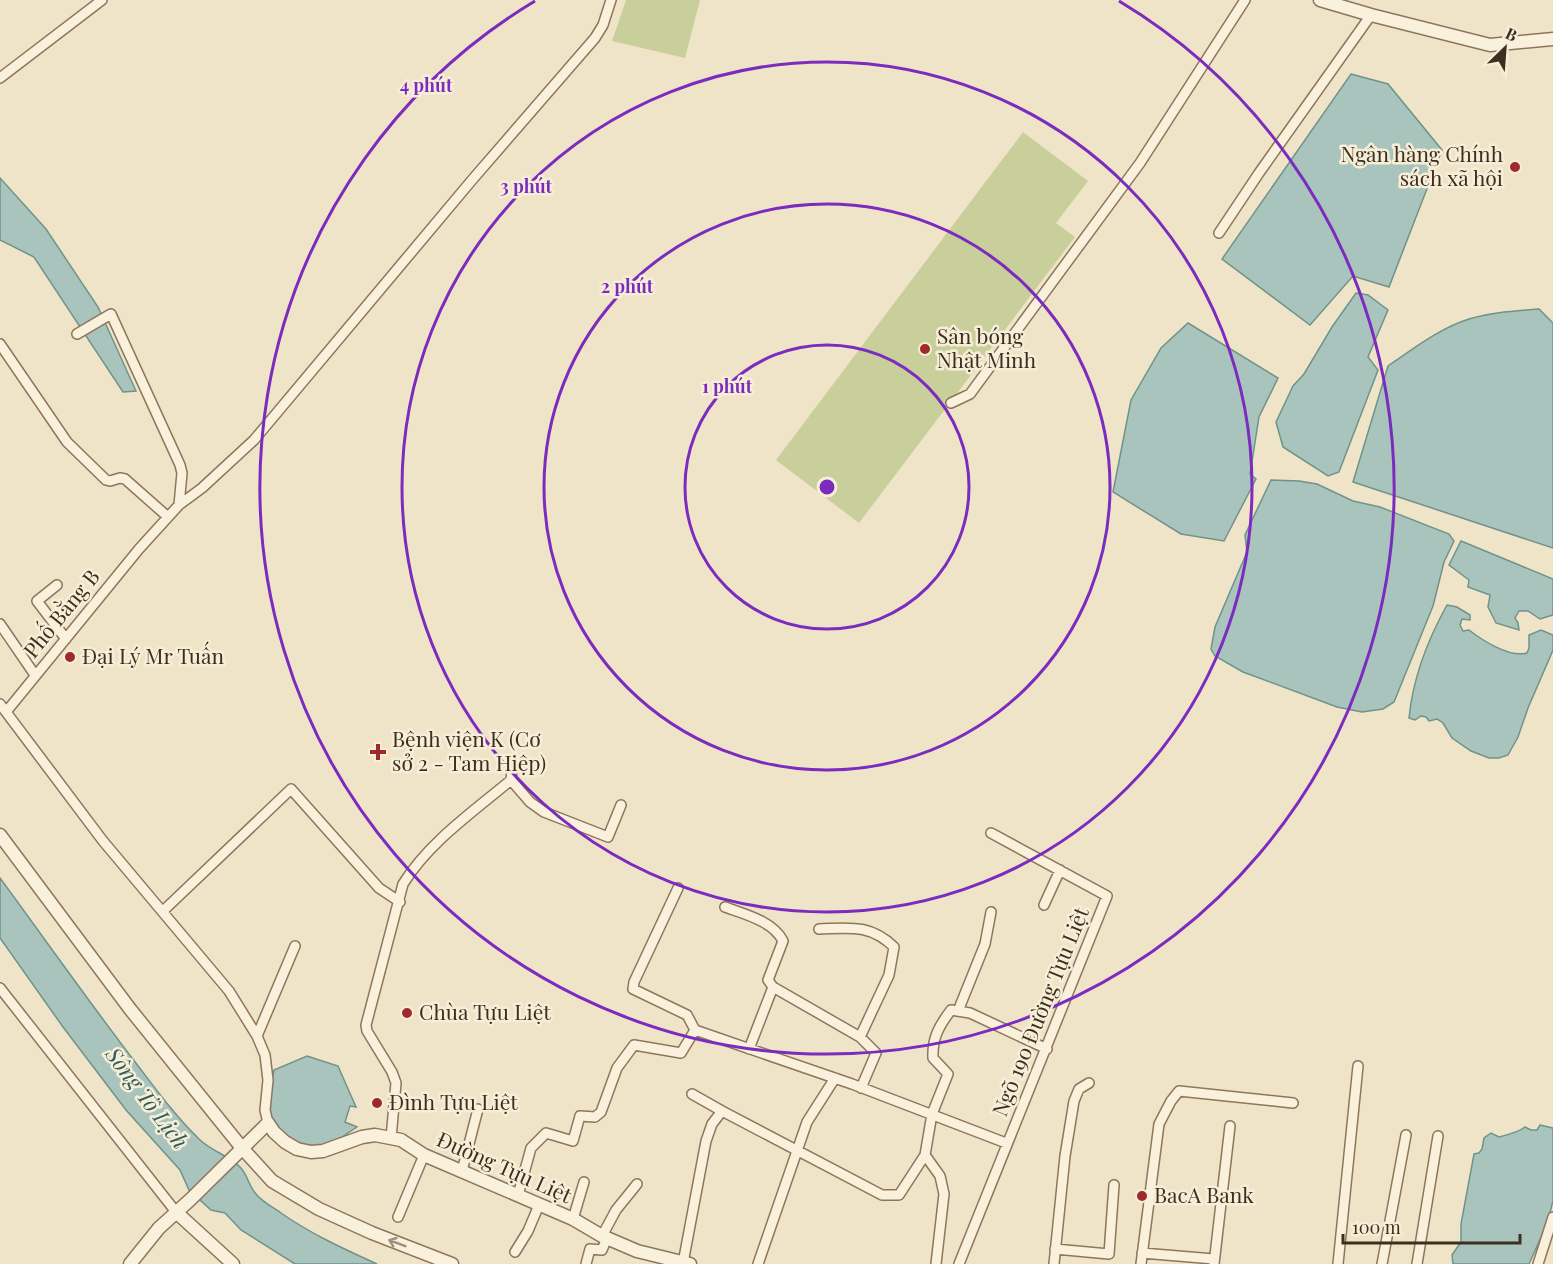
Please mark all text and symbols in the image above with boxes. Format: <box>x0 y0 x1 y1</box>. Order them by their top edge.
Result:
north arrow <box>1475 18 1535 78</box>
text: B <box>1502 22 1521 46</box>
text: 4 phút <box>400 73 453 97</box>
place label: Ngân hàng Chính sách xã hội <box>1341 139 1504 191</box>
marker: Ngân hàng Chính sách xã hội <box>1508 160 1522 174</box>
text: 3 phút <box>500 174 553 198</box>
text: 2 phút <box>601 274 654 298</box>
place label: Sân bóng Nhật Minh <box>937 321 1037 373</box>
marker: Sân bóng Nhật Minh <box>918 342 932 356</box>
text: 1 phút <box>702 374 753 398</box>
centre of rings <box>817 477 837 497</box>
street label: Phố Bằng B <box>16 563 105 663</box>
place label: Đại Lý Mr Tuấn <box>82 641 224 669</box>
marker: Đại Lý Mr Tuấn <box>63 650 77 664</box>
place label: Bệnh viện K (Cơ sở 2 - Tam Hiệp) <box>392 724 546 776</box>
marker: Bệnh viện K (Cơ sở 2 - Tam Hiệp) <box>369 743 387 761</box>
street label: Ngõ 190 Đường Tựu Liệt <box>984 902 1094 1120</box>
place label: Chùa Tựu Liệt <box>419 997 551 1025</box>
marker: Chùa Tựu Liệt <box>400 1006 414 1020</box>
water label: Sông Tô Lịch <box>99 1040 196 1154</box>
place label: Đình Tựu Liệt <box>389 1087 518 1115</box>
marker: Đình Tựu Liệt <box>370 1096 384 1110</box>
street label: Đường Tựu Liệt <box>433 1124 577 1209</box>
place label: BacA Bank <box>1154 1180 1254 1208</box>
marker: BacA Bank <box>1135 1189 1149 1203</box>
scale bar <box>1343 1207 1520 1245</box>
text: 100 m <box>1352 1215 1401 1239</box>
one-way arrow <box>388 1237 407 1248</box>

